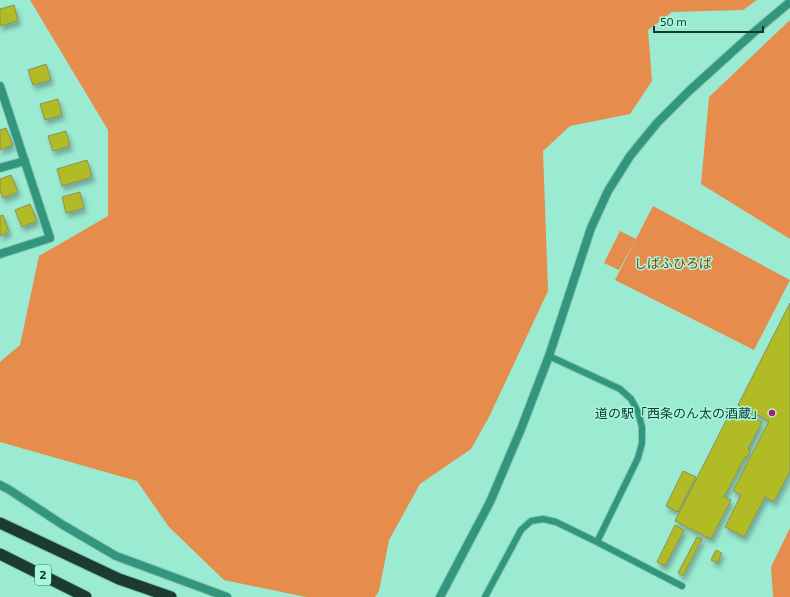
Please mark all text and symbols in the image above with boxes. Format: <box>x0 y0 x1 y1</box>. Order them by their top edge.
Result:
scale bar <box>654 8 763 34</box>
text: 50 m <box>660 14 687 28</box>
park label: しばふひろば <box>634 255 712 271</box>
place label: 道の駅「西条のん太の酒蔵」 <box>595 405 764 421</box>
marker: 道の駅「西条のん太の酒蔵」 <box>767 408 777 418</box>
road number: 2 <box>35 565 51 585</box>

